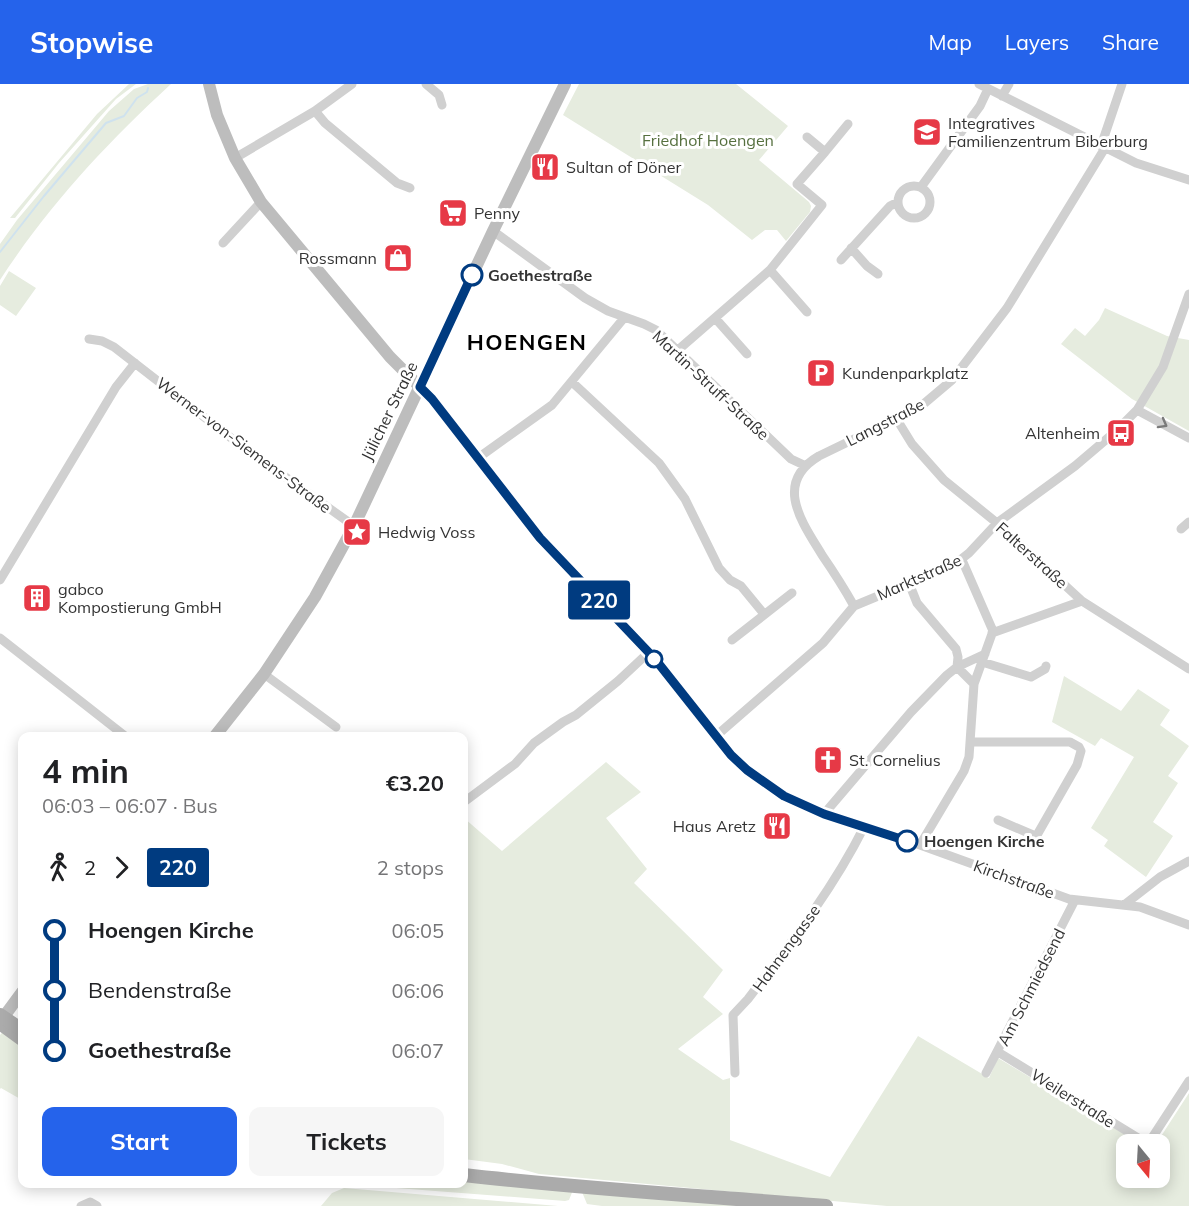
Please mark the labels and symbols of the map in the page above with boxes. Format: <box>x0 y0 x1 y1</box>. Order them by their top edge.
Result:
place label: Integratives Familienzentrum Biberburg <box>948 113 1148 151</box>
school or university icon: Integratives Familienzentrum Biberburg <box>911 116 943 148</box>
park label: Friedhof Hoengen <box>642 130 774 150</box>
restaurant icon: Sultan of Döner <box>529 151 561 183</box>
place label: Sultan of Döner <box>566 157 682 177</box>
supermarket icon: Penny <box>437 197 469 229</box>
place label: Penny <box>474 203 520 223</box>
shop icon: Rossmann <box>382 242 414 274</box>
place label: Rossmann <box>299 248 377 268</box>
marker: Goethestraße <box>461 264 483 286</box>
place label: Goethestraße <box>488 265 592 285</box>
street label: Martin-Struff-Straße <box>649 326 773 444</box>
district label: HOENGEN <box>467 328 587 356</box>
parking icon: Kundenparkplatz <box>805 357 837 389</box>
street label: Jülicher Straße <box>356 358 422 464</box>
place label: Kundenparkplatz <box>842 363 968 383</box>
street label: Werner-von-Siemens-Straße <box>153 373 335 517</box>
street label: Langstraße <box>843 394 927 450</box>
bus stop icon: Altenheim <box>1105 417 1137 449</box>
one-way arrow <box>1157 417 1167 428</box>
place label: Altenheim <box>1025 423 1100 443</box>
place icon: Hedwig Voss <box>341 516 373 548</box>
street label: Falterstraße <box>992 518 1072 592</box>
place label: Hedwig Voss <box>378 522 475 542</box>
street label: Marktstraße <box>874 549 964 605</box>
place label: gabco Kompostierung GmbH <box>58 579 222 617</box>
line badge: 220 <box>564 580 634 620</box>
building icon: gabco Kompostierung GmbH <box>21 582 53 614</box>
unlabelled marker <box>645 650 663 668</box>
church icon: St. Cornelius <box>812 744 844 776</box>
place label: St. Cornelius <box>849 750 941 770</box>
restaurant icon: Haus Aretz <box>761 810 793 842</box>
place label: Haus Aretz <box>673 816 756 836</box>
marker: Hoengen Kirche <box>896 830 918 852</box>
place label: Hoengen Kirche <box>924 831 1045 851</box>
street label: Kirchstraße <box>971 855 1057 903</box>
street label: Hahnengasse <box>748 901 824 995</box>
street label: Am Schmiedsend <box>993 925 1069 1049</box>
street label: Weilerstraße <box>1027 1064 1119 1132</box>
north arrow <box>1116 1134 1170 1188</box>

